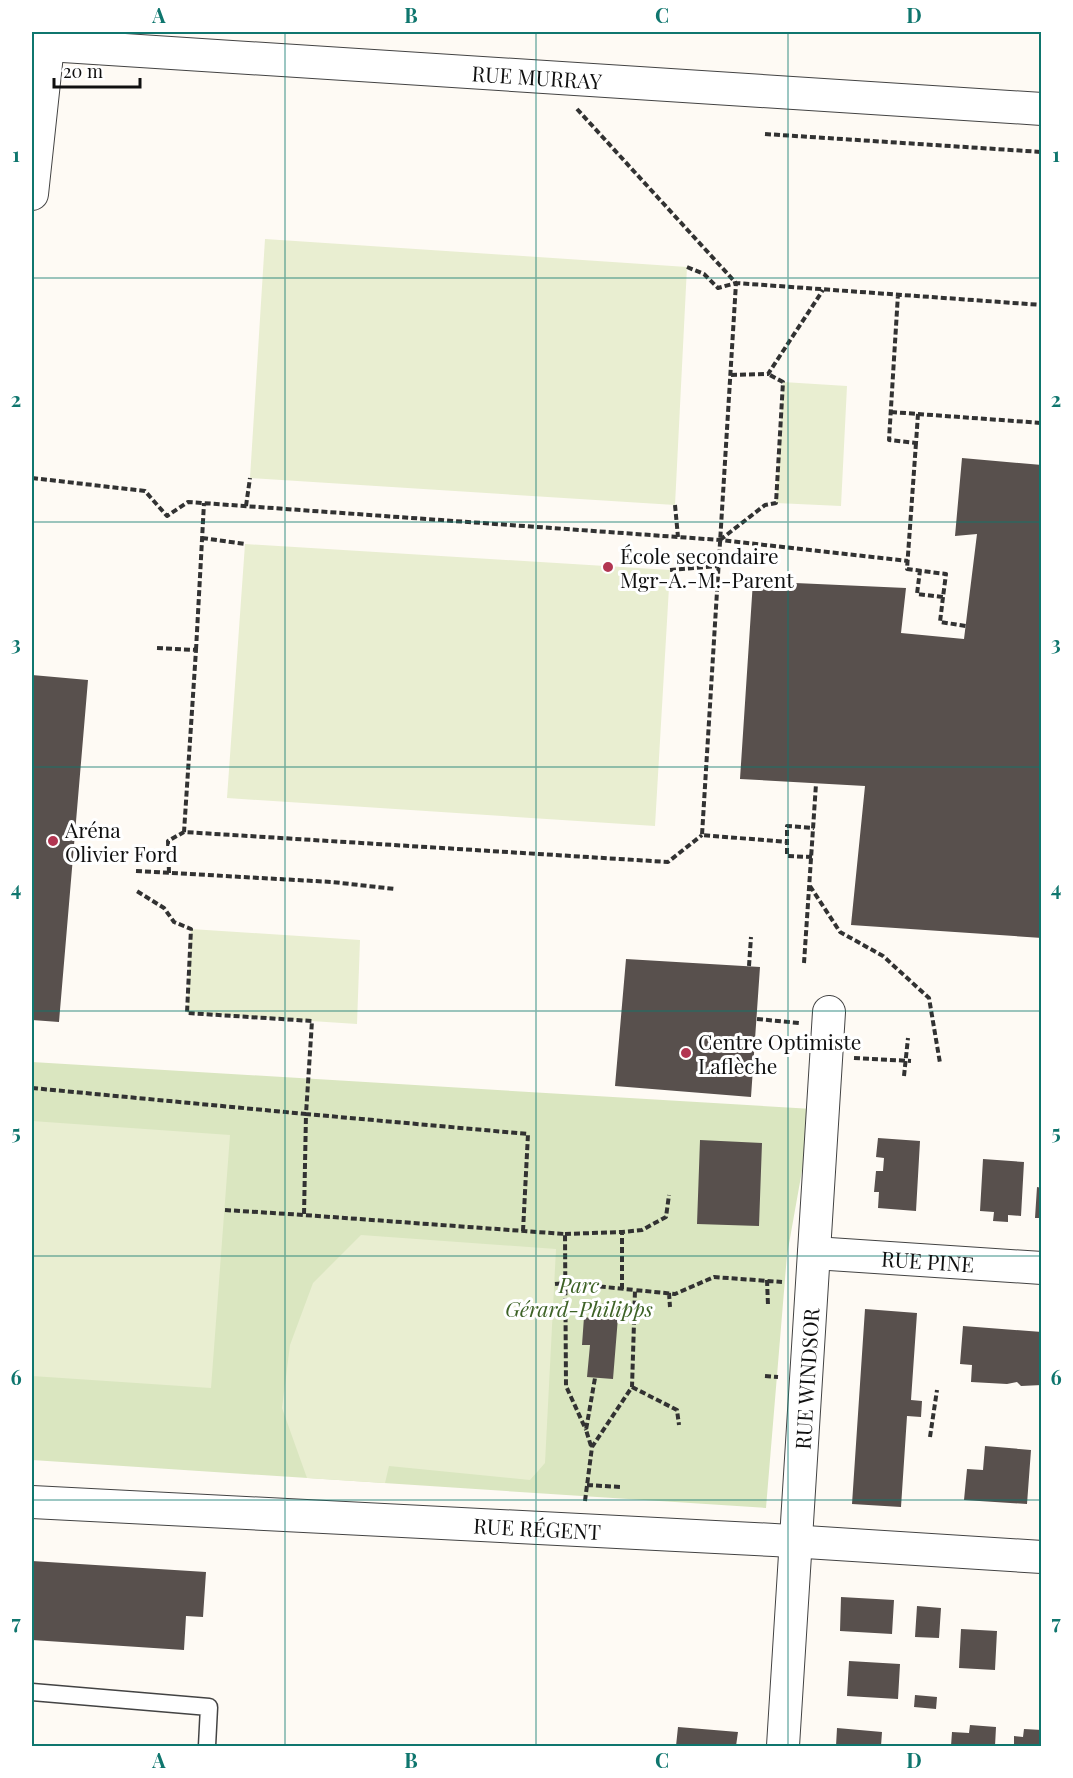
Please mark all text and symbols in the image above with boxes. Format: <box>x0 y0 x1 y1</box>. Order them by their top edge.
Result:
text: A <box>151 1 166 28</box>
text: B <box>404 1 418 28</box>
text: C <box>655 1 669 28</box>
text: D <box>906 1 922 28</box>
scale bar <box>54 51 140 89</box>
street label: RUE MURRAY <box>471 58 603 95</box>
text: 20 m <box>63 59 103 83</box>
text: 1 <box>12 140 20 167</box>
text: 1 <box>1052 140 1060 167</box>
text: 2 <box>11 385 21 412</box>
text: 2 <box>1051 385 1061 412</box>
place label: École secondaire Mgr-A.-M.-Parent <box>620 541 794 593</box>
marker: École secondaire Mgr-A.-M.-Parent <box>601 560 615 574</box>
text: 3 <box>11 629 21 656</box>
text: 3 <box>1051 629 1061 656</box>
place label: Aréna Olivier Ford <box>64 815 178 867</box>
marker: Aréna Olivier Ford <box>46 834 60 848</box>
text: 4 <box>11 874 21 901</box>
text: 4 <box>1051 874 1061 901</box>
place label: Centre Optimiste Laflèche <box>698 1027 861 1079</box>
marker: Centre Optimiste Laflèche <box>679 1046 693 1060</box>
text: 5 <box>11 1118 21 1145</box>
text: 5 <box>1051 1118 1061 1145</box>
street label: RUE PINE <box>880 1243 975 1278</box>
park label: Parc Gérard-Philipps <box>505 1270 653 1322</box>
street label: RUE WINDSOR <box>788 1307 824 1450</box>
text: 6 <box>10 1363 22 1390</box>
text: 6 <box>1050 1363 1062 1390</box>
street label: RUE RÉGENT <box>473 1511 602 1545</box>
text: 7 <box>11 1608 21 1635</box>
text: 7 <box>1051 1608 1061 1635</box>
text: A <box>151 1746 166 1773</box>
text: B <box>404 1746 418 1773</box>
text: C <box>655 1746 669 1773</box>
text: D <box>906 1746 922 1773</box>

